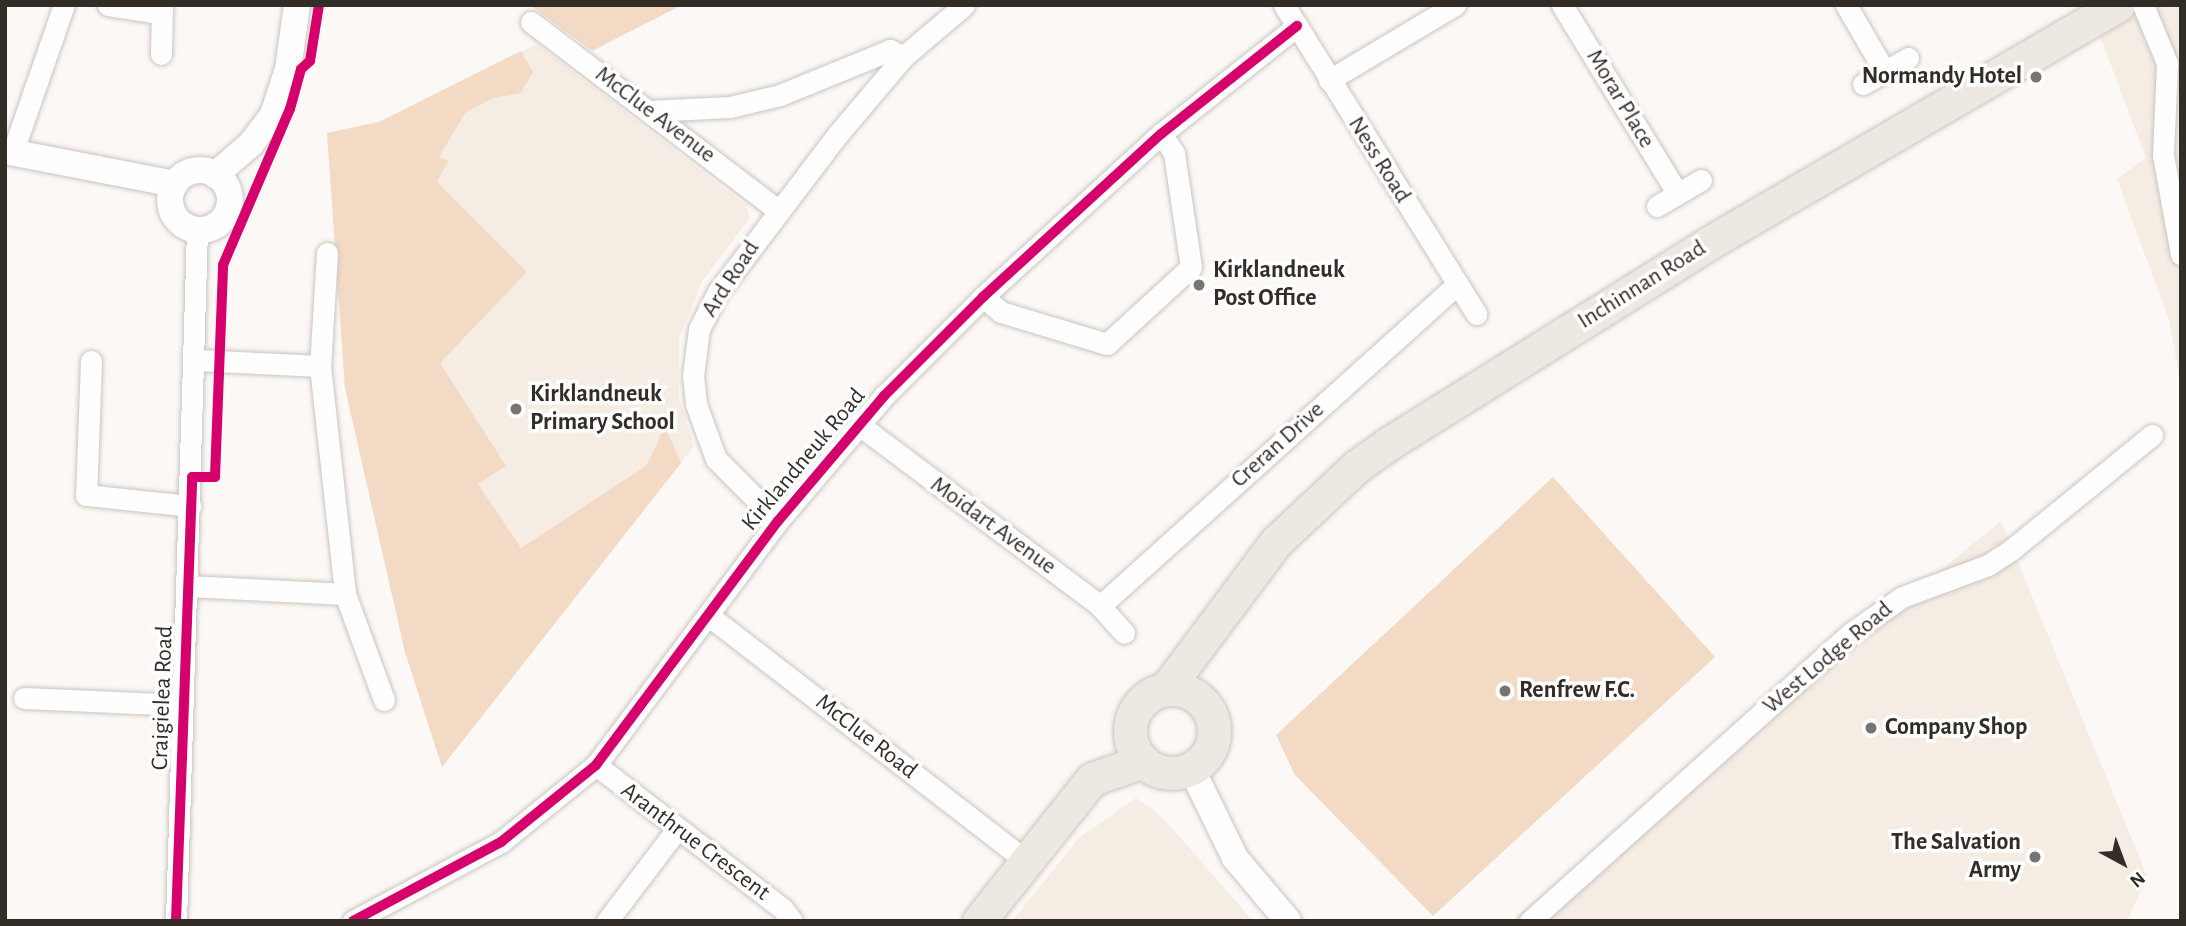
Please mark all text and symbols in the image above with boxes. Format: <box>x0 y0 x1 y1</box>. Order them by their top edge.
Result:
street label: Morar Place <box>1579 45 1661 153</box>
street label: McClue Avenue <box>589 60 721 170</box>
place label: Normandy Hotel <box>1862 63 2022 91</box>
marker: Normandy Hotel <box>2028 69 2044 85</box>
street label: Ness Road <box>1341 111 1417 209</box>
street label: Inchinnan Road <box>1573 234 1711 336</box>
street label: Ard Road <box>696 235 766 323</box>
place label: Kirklandneuk Post Office <box>1213 257 1345 313</box>
marker: Kirklandneuk Post Office <box>1191 277 1207 293</box>
place label: Kirklandneuk Primary School <box>530 381 675 437</box>
street label: Kirklandneuk Road <box>736 383 872 537</box>
street label: Creran Drive <box>1225 396 1331 494</box>
marker: Kirklandneuk Primary School <box>508 401 524 417</box>
street label: Moidart Avenue <box>924 471 1062 581</box>
street label: West Lodge Road <box>1757 595 1899 721</box>
street label: Craigielea Road <box>146 625 180 771</box>
place label: Renfrew F.C. <box>1519 677 1635 705</box>
marker: Renfrew F.C. <box>1497 683 1513 699</box>
street label: McClue Road <box>809 688 923 786</box>
place label: Company Shop <box>1885 714 2028 742</box>
marker: Company Shop <box>1863 720 1879 736</box>
street label: Aranthrue Crescent <box>615 777 775 907</box>
north arrow <box>2088 828 2158 898</box>
place label: The Salvation Army <box>1891 829 2021 885</box>
marker: The Salvation Army <box>2027 849 2043 865</box>
text: N <box>2126 868 2148 891</box>

